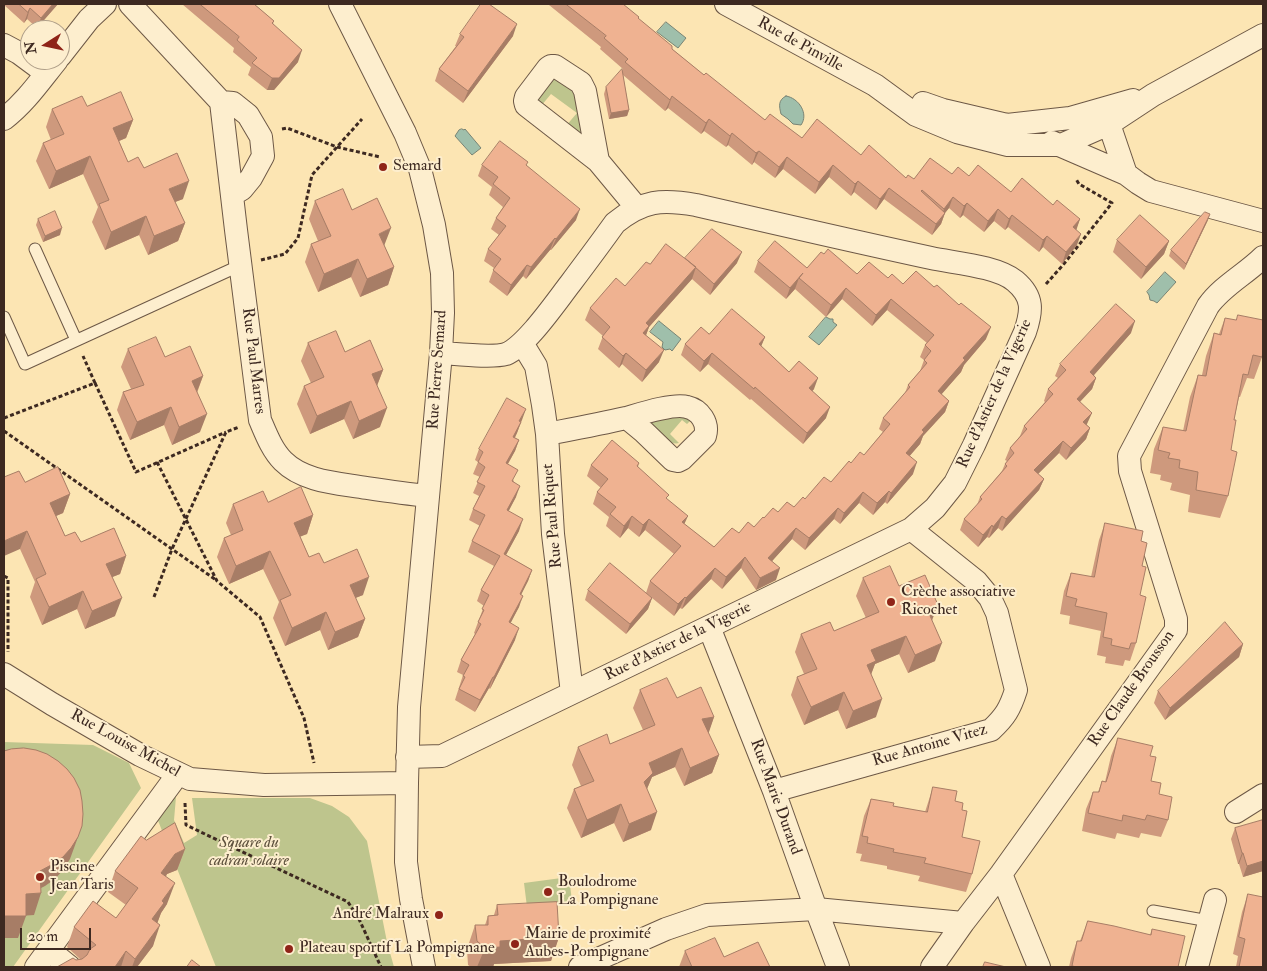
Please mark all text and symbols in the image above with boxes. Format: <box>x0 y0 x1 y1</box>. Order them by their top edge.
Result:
street label: Rue de Pinville <box>754 14 846 76</box>
north arrow <box>20 20 70 70</box>
text: N <box>21 40 40 55</box>
place label: Semard <box>393 157 441 177</box>
marker: Semard <box>377 161 389 173</box>
street label: Rue Paul Marres <box>237 307 269 415</box>
street label: Rue Pierre Semard <box>424 309 452 431</box>
street label: Rue d'Astier de la Vigerie <box>954 317 1036 471</box>
street label: Rue Paul Riquet <box>539 463 567 569</box>
place label: Crèche associative Ricochet <box>901 583 1015 621</box>
marker: Crèche associative Ricochet <box>885 596 897 608</box>
street label: Rue d'Astier de la Vigerie <box>601 598 755 686</box>
street label: Rue Claude Brousson <box>1085 627 1179 751</box>
street label: Rue Louise Michel <box>67 706 183 782</box>
street label: Rue Antoine Vitez <box>870 720 990 772</box>
street label: Rue Marie Durand <box>745 737 805 857</box>
park label: Square du cadran solaire <box>209 834 289 872</box>
place label: Piscine Jean Taris <box>50 858 113 896</box>
marker: Piscine Jean Taris <box>34 871 46 883</box>
place label: Boulodrome La Pompignane <box>558 873 658 911</box>
marker: Boulodrome La Pompignane <box>542 886 554 898</box>
place label: André Malraux <box>333 905 429 925</box>
marker: André Malraux <box>433 909 445 921</box>
scale bar <box>22 918 94 950</box>
place label: Mairie de proximité Aubes-Pompignane <box>525 925 651 963</box>
text: 20 m <box>28 927 58 946</box>
marker: Mairie de proximité Aubes-Pompignane <box>509 938 521 950</box>
place label: Plateau sportif La Pompignane <box>299 939 495 959</box>
marker: Plateau sportif La Pompignane <box>283 943 295 955</box>

